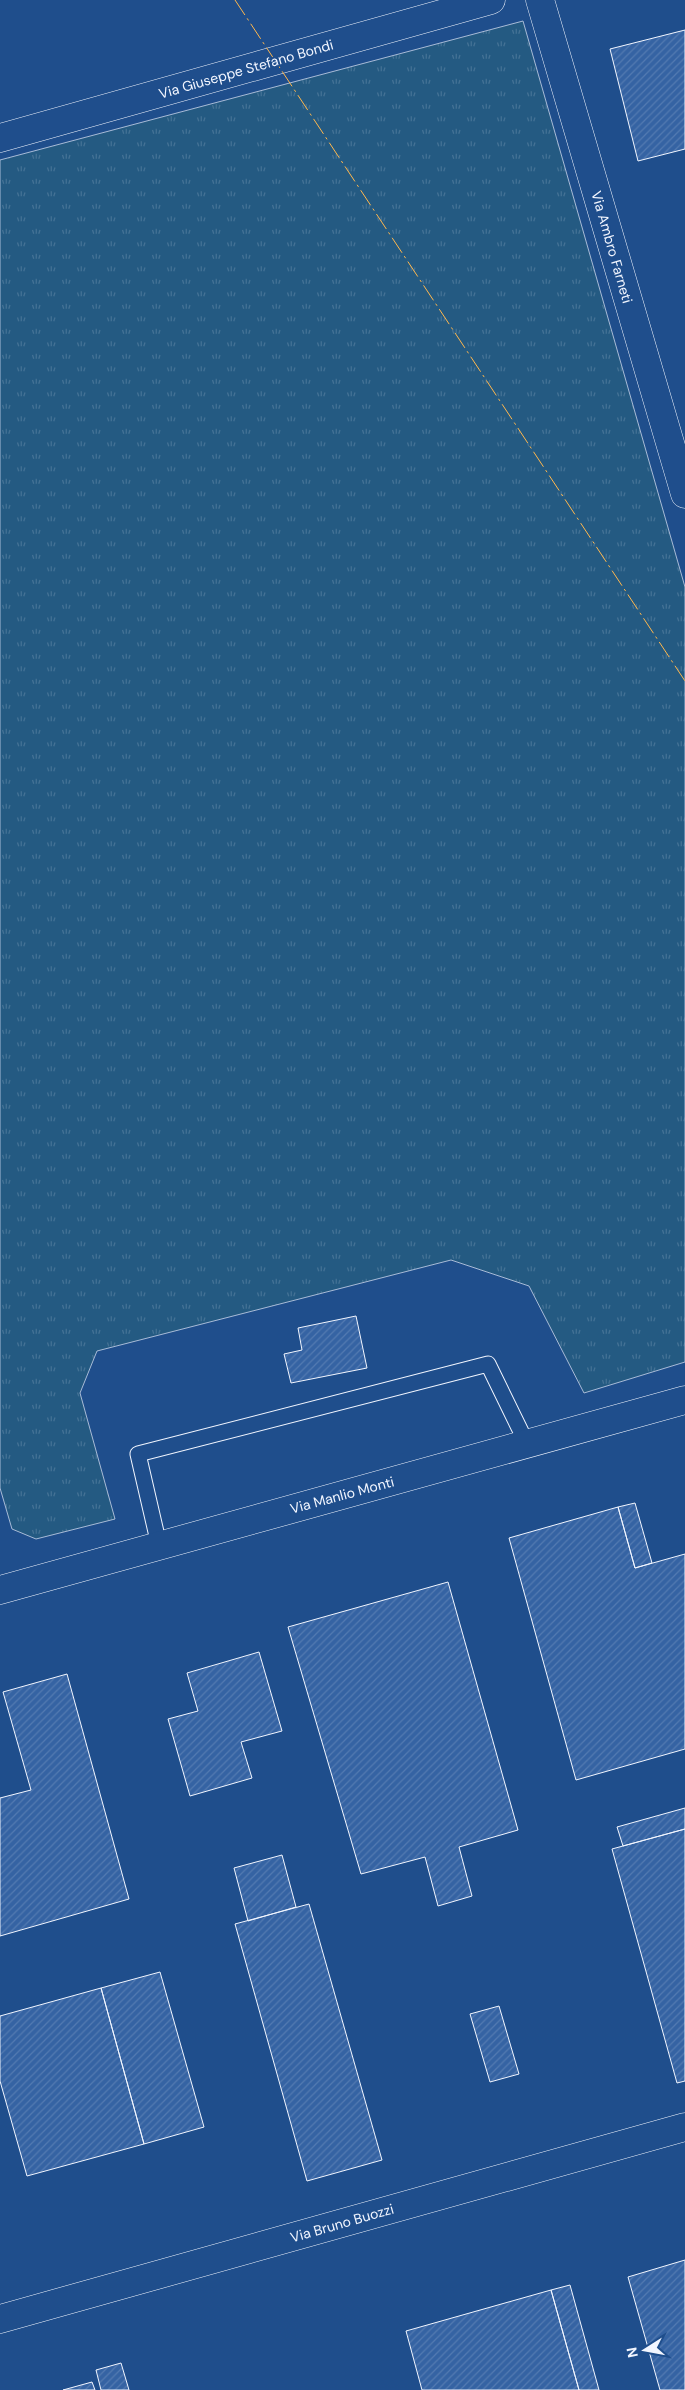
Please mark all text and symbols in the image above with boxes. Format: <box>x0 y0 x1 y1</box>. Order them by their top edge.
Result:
street label: Via Giuseppe Stefano Bondi <box>157 35 335 103</box>
street label: Via Ambro Farneti <box>587 189 637 305</box>
street label: Via Manlio Monti <box>288 1472 396 1518</box>
street label: Via Bruno Buozzi <box>288 2200 396 2246</box>
north arrow <box>620 2325 670 2375</box>
text: N <box>622 2346 642 2359</box>

